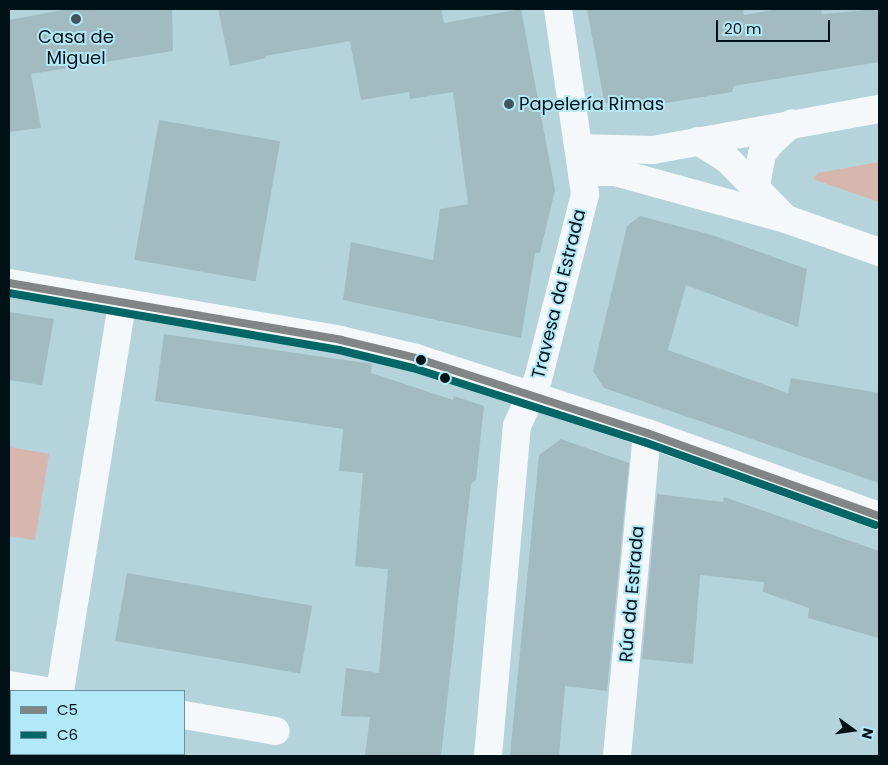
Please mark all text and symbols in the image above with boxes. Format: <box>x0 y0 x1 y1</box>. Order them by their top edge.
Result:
scale bar <box>718 10 832 42</box>
marker: Casa de Miguel <box>70 13 82 25</box>
text: 20 m <box>724 18 762 39</box>
place label: Casa de Miguel <box>38 27 114 70</box>
place label: Papelería Rimas <box>519 93 664 115</box>
marker: Papelería Rimas <box>503 98 515 110</box>
street label: Travesa da Estrada <box>527 207 591 381</box>
unlabelled marker <box>416 355 426 365</box>
unlabelled marker <box>440 373 450 383</box>
street label: Rúa da Estrada <box>615 525 649 663</box>
legend <box>10 690 185 755</box>
text: C5 <box>57 699 78 720</box>
north arrow <box>828 705 878 755</box>
text: C6 <box>57 724 78 745</box>
text: N <box>857 726 879 741</box>

